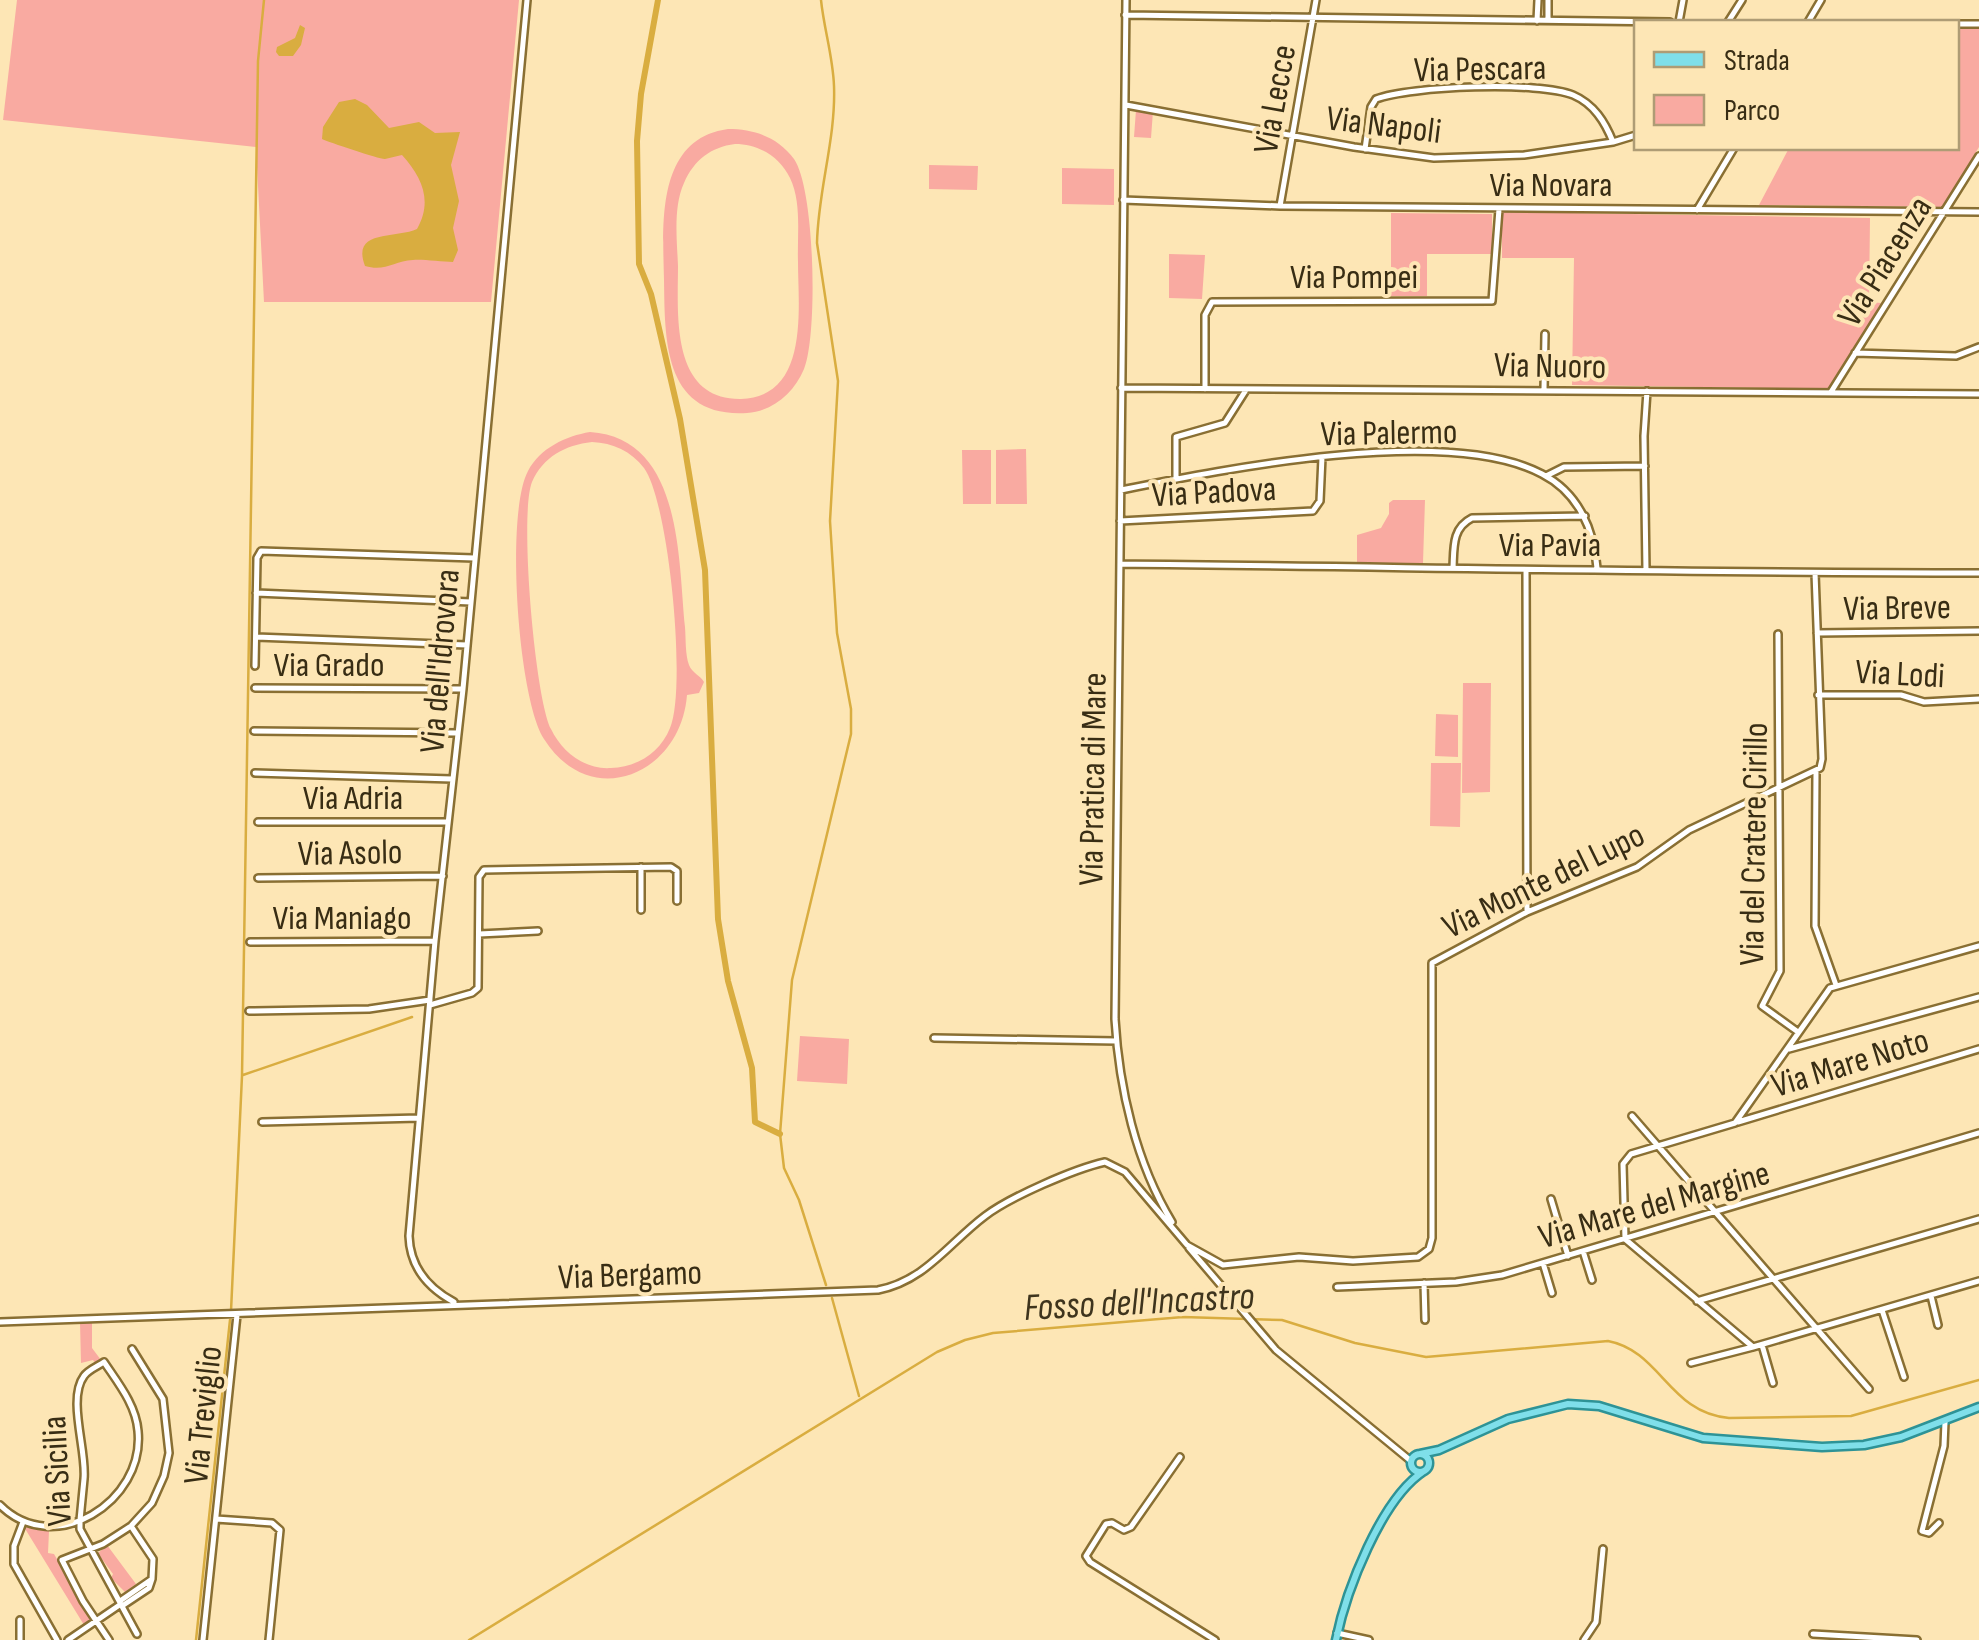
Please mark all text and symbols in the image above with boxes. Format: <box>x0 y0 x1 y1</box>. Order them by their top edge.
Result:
legend <box>1634 20 1959 150</box>
street label: Via Lecce <box>1245 41 1306 157</box>
text: Strada <box>1724 43 1790 79</box>
street label: Via Pescara <box>1413 47 1547 92</box>
text: Parco <box>1724 93 1780 129</box>
street label: Via Napoli <box>1324 97 1444 154</box>
street label: Via Novara <box>1490 164 1612 207</box>
street label: Via Piacenza <box>1829 189 1942 335</box>
street label: Via Pompei <box>1290 256 1418 299</box>
street label: Via Nuoro <box>1493 344 1607 389</box>
street label: Via Palermo <box>1320 411 1458 456</box>
street label: Via Padova <box>1151 468 1277 517</box>
street label: Via Pavia <box>1499 524 1601 567</box>
street label: Via dell'Idrovora <box>411 567 470 755</box>
street label: Via Breve <box>1843 586 1951 631</box>
street label: Via Grado <box>274 644 384 687</box>
street label: Via Lodi <box>1854 651 1946 698</box>
street label: Via Pratica di Mare <box>1070 672 1117 886</box>
street label: Via del Cratere Cirillo <box>1731 722 1778 966</box>
street label: Via Adria <box>303 777 403 820</box>
street label: Via Monte del Lupo <box>1436 814 1652 949</box>
street label: Via Asolo <box>297 831 403 876</box>
street label: Via Maniago <box>273 897 411 940</box>
street label: Via Mare Noto <box>1767 1019 1934 1108</box>
street label: Via Mare del Margine <box>1534 1152 1775 1259</box>
street label: Via Bergamo <box>557 1251 703 1299</box>
water label: Fosso dell'Incastro <box>1023 1274 1256 1331</box>
street label: Via Treviglio <box>175 1344 232 1486</box>
street label: Via Sicilia <box>33 1415 82 1527</box>

